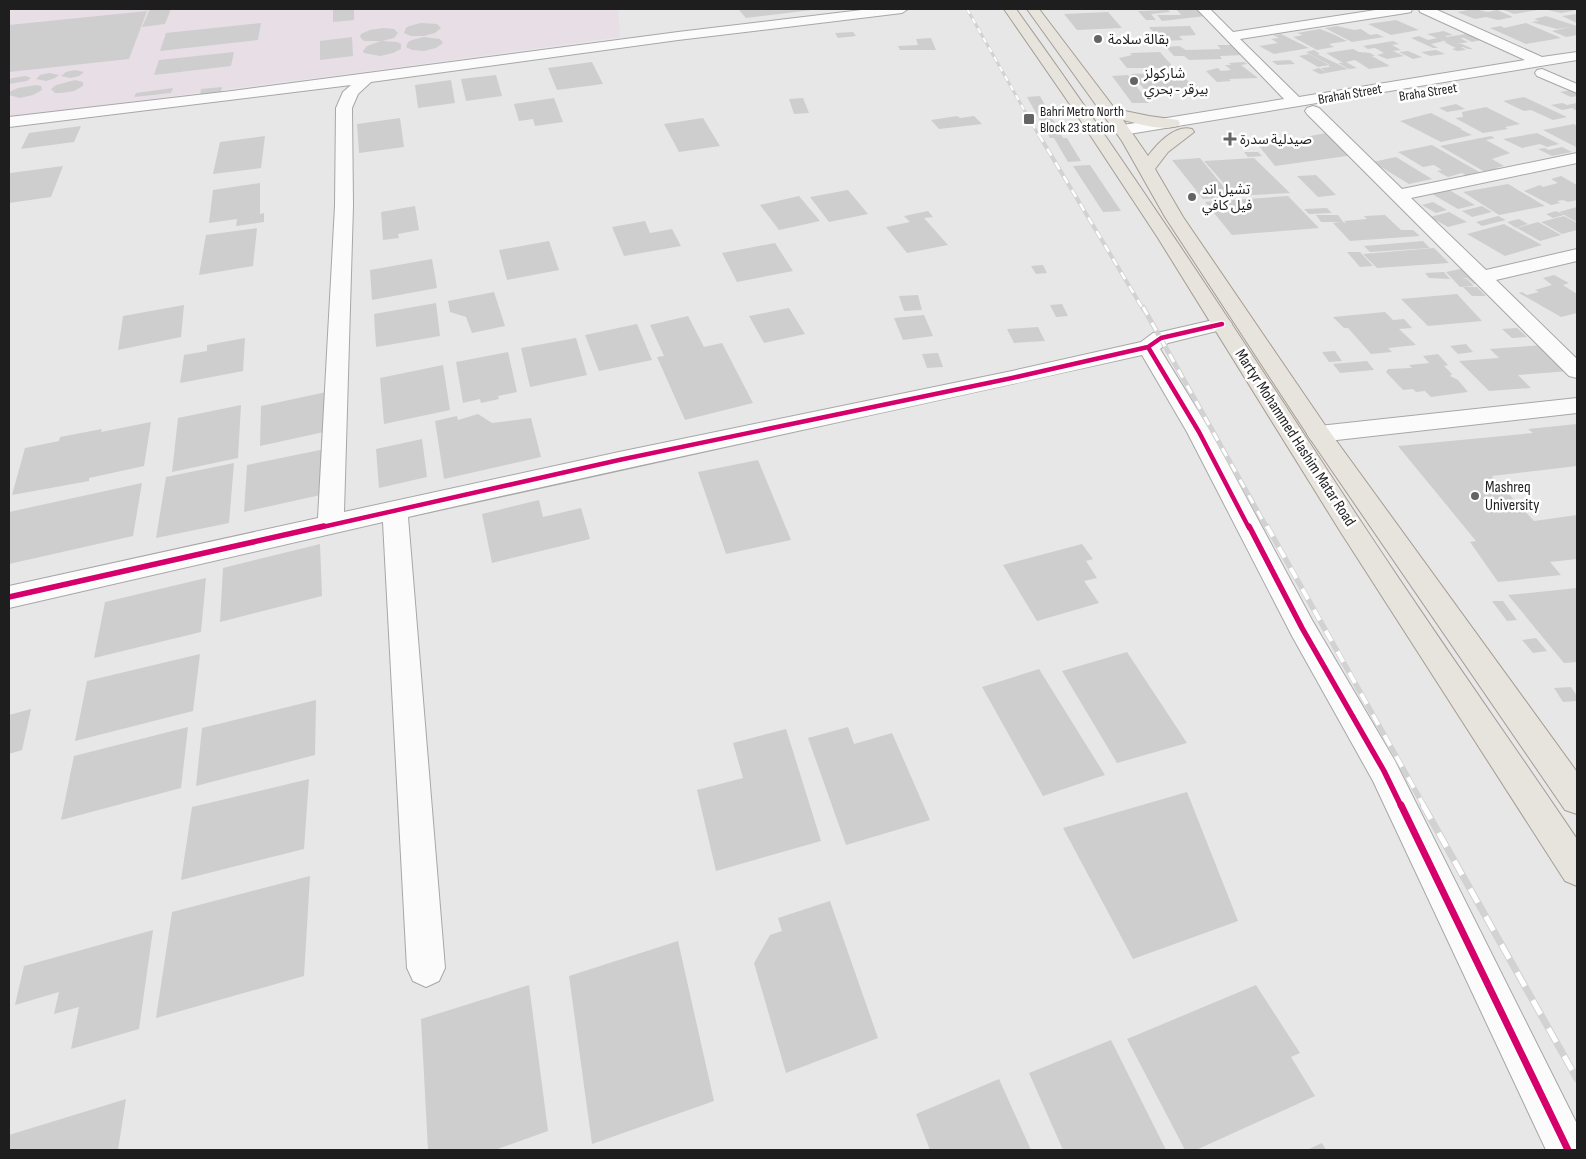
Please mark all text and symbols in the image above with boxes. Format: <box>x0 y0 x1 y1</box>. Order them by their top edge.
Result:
place label: بقالة سلامة <box>1108 31 1169 48</box>
marker: بقالة سلامة <box>1092 33 1104 45</box>
place label: شاركولز بيرقر - بحري <box>1143 65 1209 100</box>
marker: شاركولز بيرقر - بحري <box>1128 75 1140 87</box>
street label: Braha Street <box>1398 79 1458 105</box>
street label: Brahah Street <box>1317 80 1383 108</box>
place label: Bahri Metro North Block 23 station <box>1040 103 1124 136</box>
marker: Bahri Metro North Block 23 station <box>1022 112 1036 126</box>
place label: صيدلية سدرة <box>1240 131 1312 148</box>
marker: صيدلية سدرة <box>1224 133 1236 145</box>
place label: تشيل اند فيل كافي <box>1202 181 1252 216</box>
marker: تشيل اند فيل كافي <box>1186 191 1198 203</box>
street label: Martyr Mohammed Hashim Matar Road <box>1231 346 1359 530</box>
place label: Mashreq University <box>1485 478 1539 515</box>
marker: Mashreq University <box>1469 490 1481 502</box>

